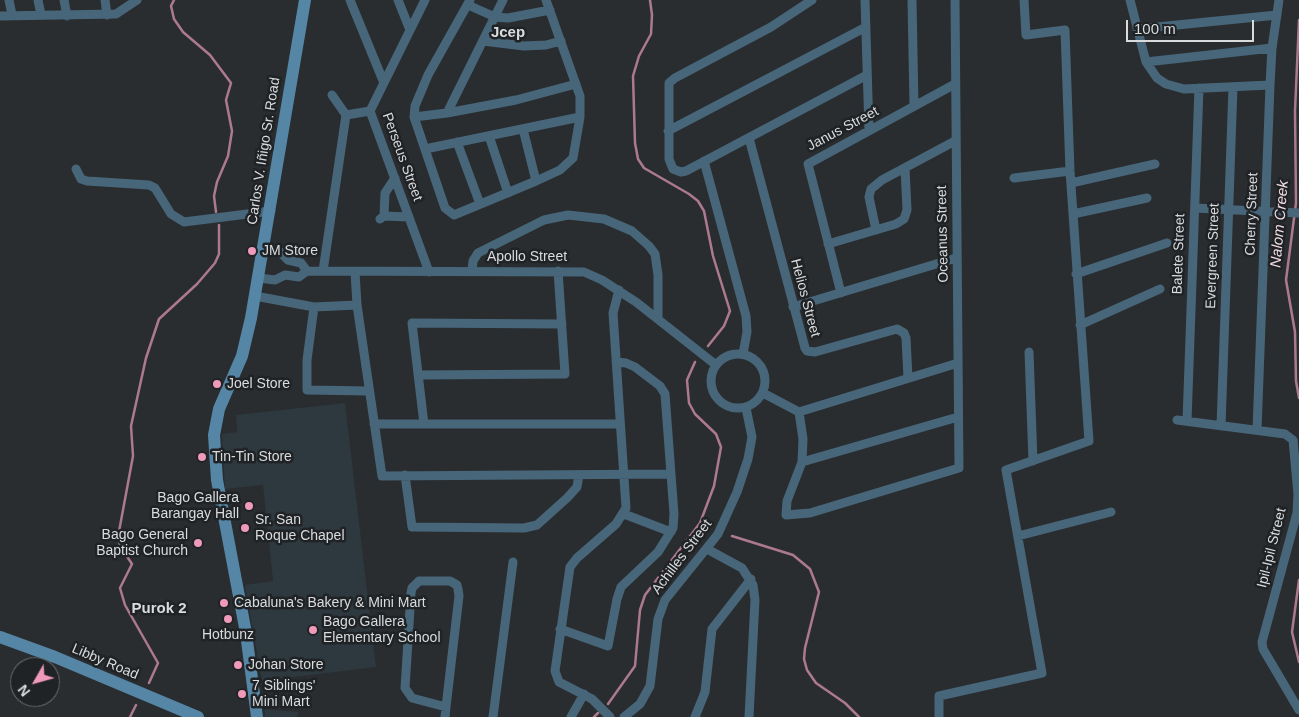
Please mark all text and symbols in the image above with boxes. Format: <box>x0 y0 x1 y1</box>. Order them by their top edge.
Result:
scale bar <box>1129 10 1256 42</box>
text: 100 m <box>1134 20 1176 37</box>
district label: Jcep <box>491 24 525 42</box>
street label: Carlos V. Iñigo Sr. Road <box>244 76 284 226</box>
street label: Janus Street <box>804 103 882 155</box>
street label: Perseus Street <box>378 111 426 203</box>
street label: Cherry Street <box>1242 172 1262 256</box>
water label: Nalom Creek <box>1267 180 1293 268</box>
street label: Oceanus Street <box>934 185 952 283</box>
street label: Evergreen Street <box>1203 203 1223 309</box>
street label: Balete Street <box>1169 213 1189 295</box>
place label: JM Store <box>262 243 318 259</box>
marker: JM Store <box>246 245 258 257</box>
street label: Apollo Street <box>487 249 567 265</box>
street label: Helios Street <box>787 257 823 339</box>
place label: Joel Store <box>227 376 290 392</box>
marker: Joel Store <box>211 378 223 390</box>
place label: Tin-Tin Store <box>212 449 292 465</box>
marker: Tin-Tin Store <box>196 451 208 463</box>
place label: Bago Gallera Barangay Hall <box>151 490 239 522</box>
marker: Bago Gallera Barangay Hall <box>243 500 255 512</box>
street label: Ipil-Ipil Street <box>1254 506 1290 590</box>
place label: Sr. San Roque Chapel <box>255 512 345 544</box>
street label: Achilles Street <box>648 516 716 598</box>
marker: Sr. San Roque Chapel <box>239 522 251 534</box>
place label: Bago General Baptist Church <box>96 527 188 560</box>
marker: Bago General Baptist Church <box>192 537 204 549</box>
place label: Cabaluna's Bakery & Mini Mart <box>234 595 426 611</box>
marker: Cabaluna's Bakery & Mini Mart <box>218 597 230 609</box>
district label: Purok 2 <box>131 600 187 618</box>
marker: Hotbunz <box>222 613 234 625</box>
place label: Bago Gallera Elementary School <box>323 614 441 646</box>
marker: Bago Gallera Elementary School <box>307 624 319 636</box>
place label: Hotbunz <box>202 627 254 643</box>
street label: Libby Road <box>69 640 141 684</box>
north arrow <box>10 657 60 707</box>
place label: Johan Store <box>248 657 323 673</box>
marker: Johan Store <box>232 659 244 671</box>
place label: 7 Siblings' Mini Mart <box>252 678 315 710</box>
text: N <box>15 682 33 700</box>
marker: 7 Siblings' Mini Mart <box>236 688 248 700</box>

